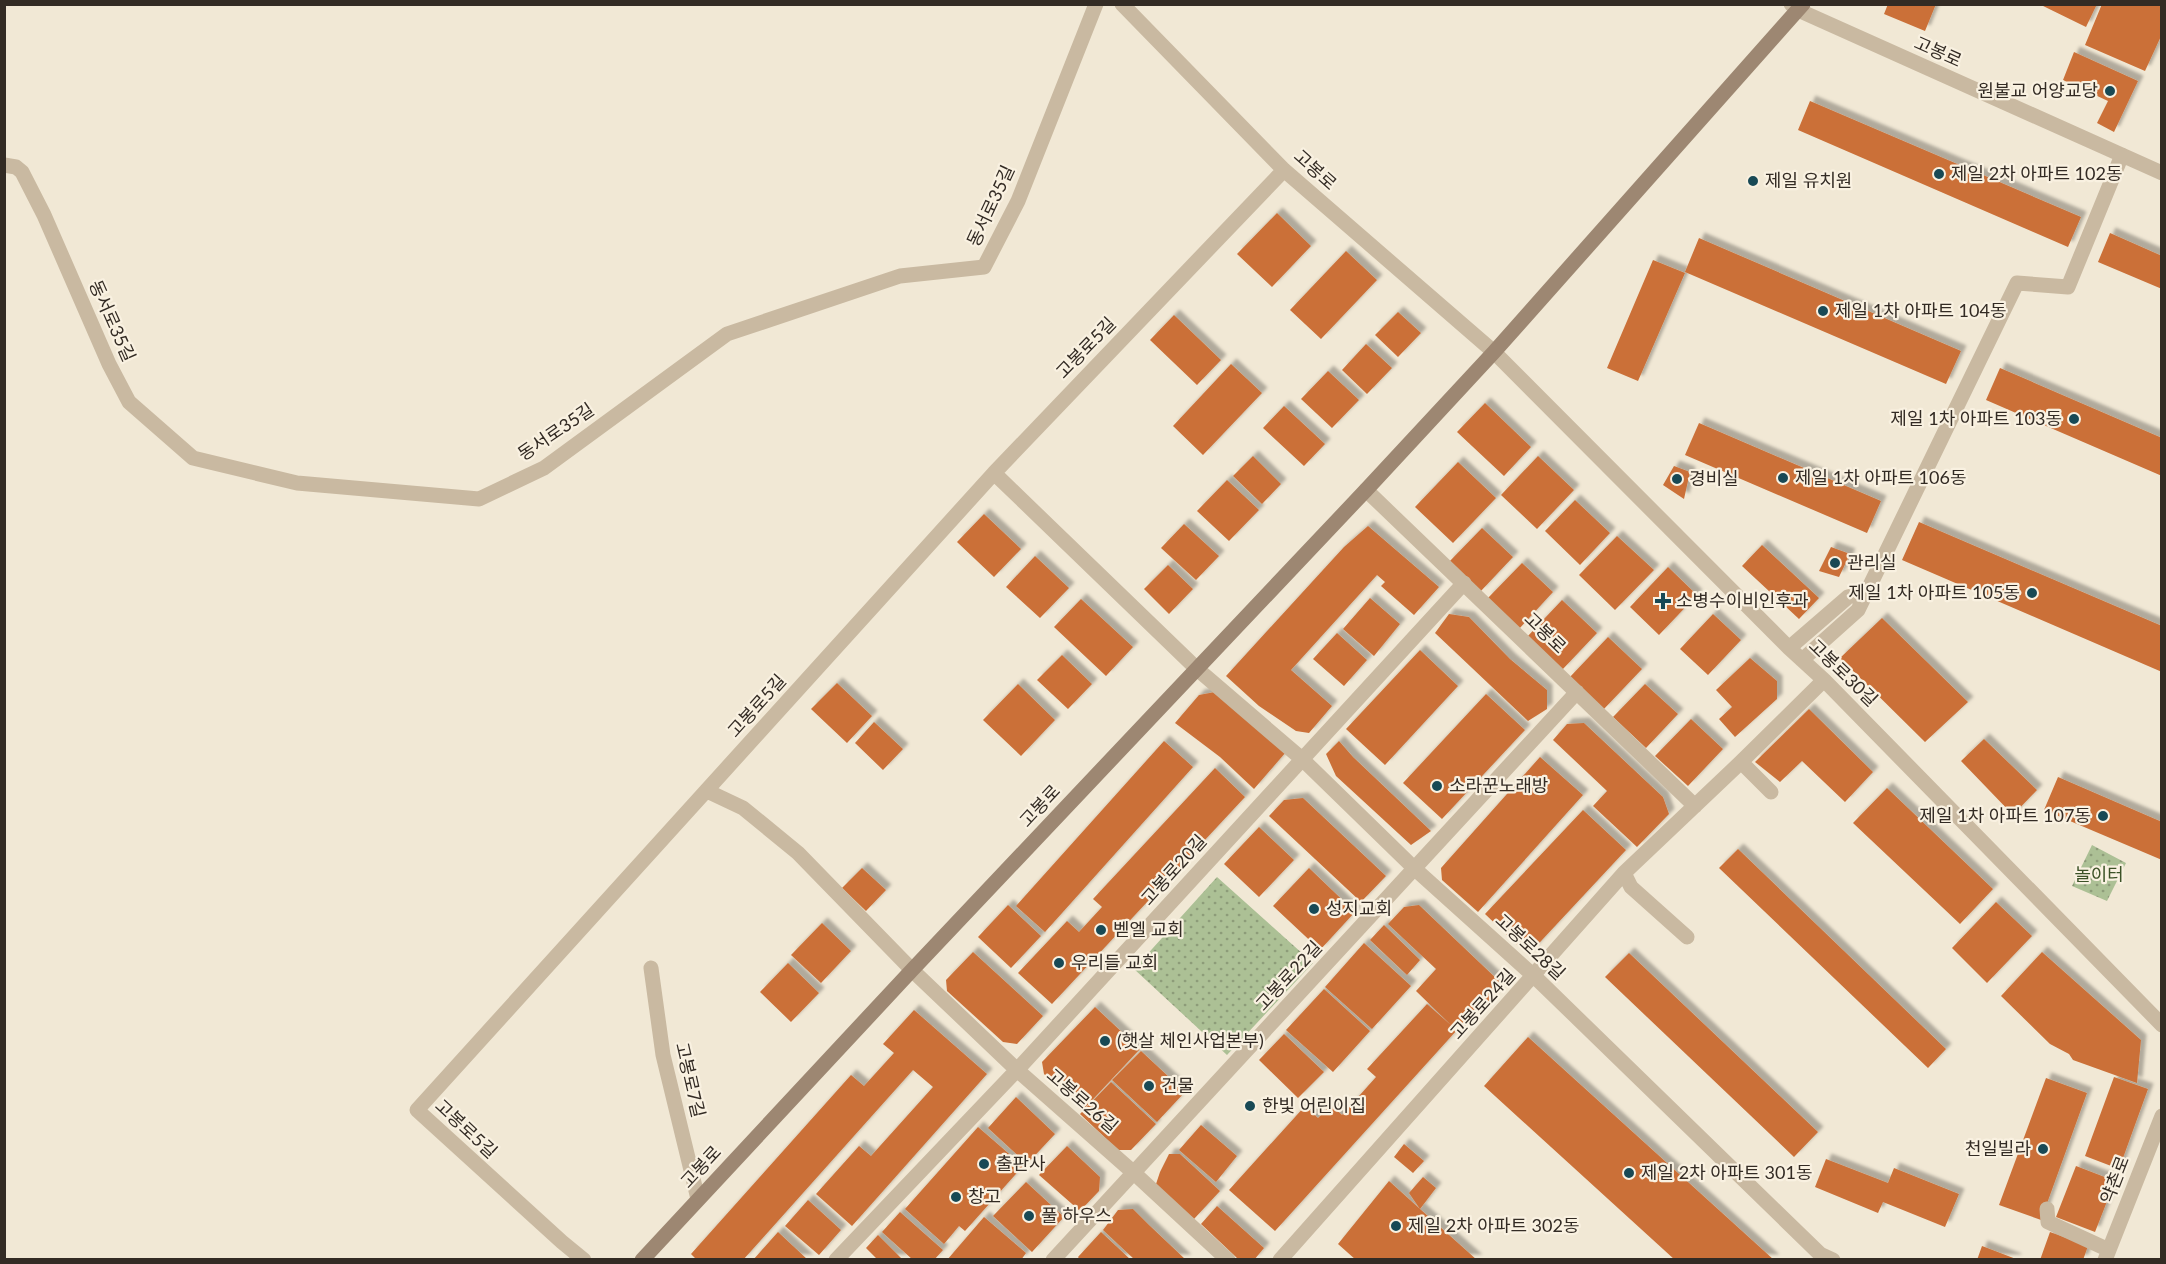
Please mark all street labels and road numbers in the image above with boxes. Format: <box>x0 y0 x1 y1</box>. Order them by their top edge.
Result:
street label: 고봉로 <box>1911 31 1966 71</box>
street label: 고봉로 <box>1290 144 1341 194</box>
street label: 동서로35길 <box>962 161 1018 250</box>
street label: 동서로35길 <box>85 276 141 365</box>
street label: 고봉로5길 <box>1051 312 1120 383</box>
street label: 동서로35길 <box>513 398 598 465</box>
street label: 고봉로 <box>1520 607 1571 657</box>
street label: 고봉로30길 <box>1805 634 1883 710</box>
street label: 고봉로5길 <box>722 669 790 741</box>
street label: 고봉로 <box>1014 780 1064 831</box>
street label: 고봉로20길 <box>1136 830 1211 909</box>
street label: 고봉로28길 <box>1491 909 1570 984</box>
street label: 고봉로22길 <box>1251 936 1326 1015</box>
street label: 고봉로24길 <box>1445 964 1520 1043</box>
street label: 고봉로7길 <box>672 1040 710 1120</box>
street label: 고봉로26길 <box>1043 1063 1123 1137</box>
street label: 고봉로5길 <box>431 1094 502 1162</box>
street label: 고봉로 <box>675 1141 725 1192</box>
street label: 약촌로 <box>2095 1153 2133 1207</box>

